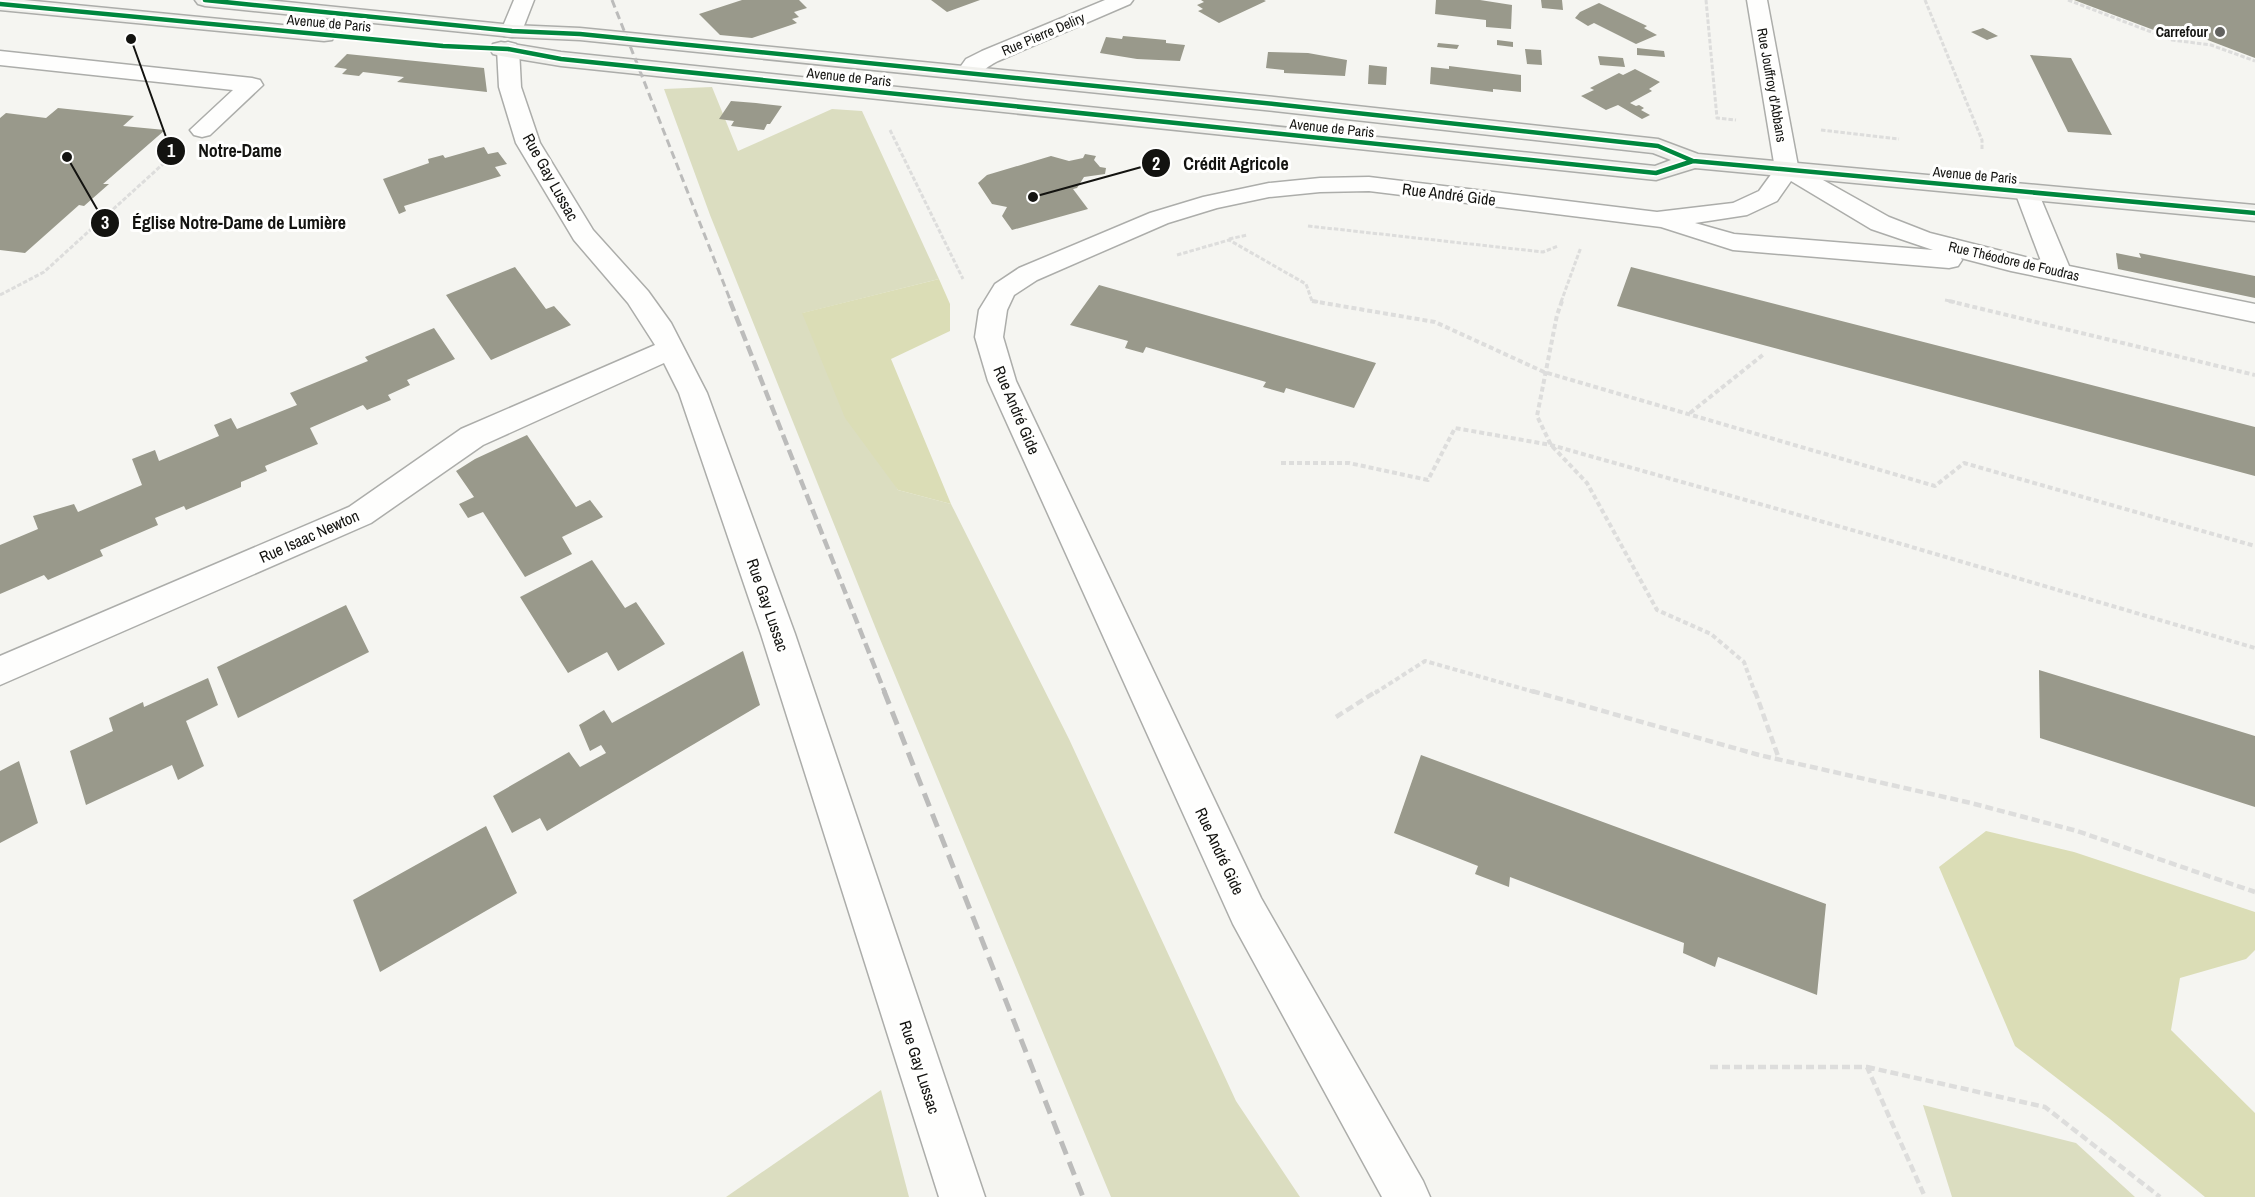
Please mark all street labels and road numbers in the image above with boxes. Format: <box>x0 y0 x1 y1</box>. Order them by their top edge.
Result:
street label: Rue Pierre Deliry <box>999 8 1088 60</box>
street label: Avenue de Paris <box>285 10 372 36</box>
street label: Rue Jouffroy d'Abbans <box>1753 27 1791 144</box>
street label: Avenue de Paris <box>805 64 892 90</box>
street label: Avenue de Paris <box>1288 115 1375 141</box>
street label: Rue Gay Lussac <box>518 129 584 225</box>
street label: Avenue de Paris <box>1931 162 2018 188</box>
street label: Rue André Gide <box>1401 177 1497 211</box>
street label: Rue Théodore de Foudras <box>1947 237 2082 285</box>
street label: Rue André Gide <box>988 362 1046 458</box>
street label: Rue Isaac Newton <box>256 504 362 568</box>
street label: Rue Gay Lussac <box>742 556 794 655</box>
street label: Rue André Gide <box>1190 804 1250 898</box>
street label: Rue Gay Lussac <box>895 1017 946 1117</box>

